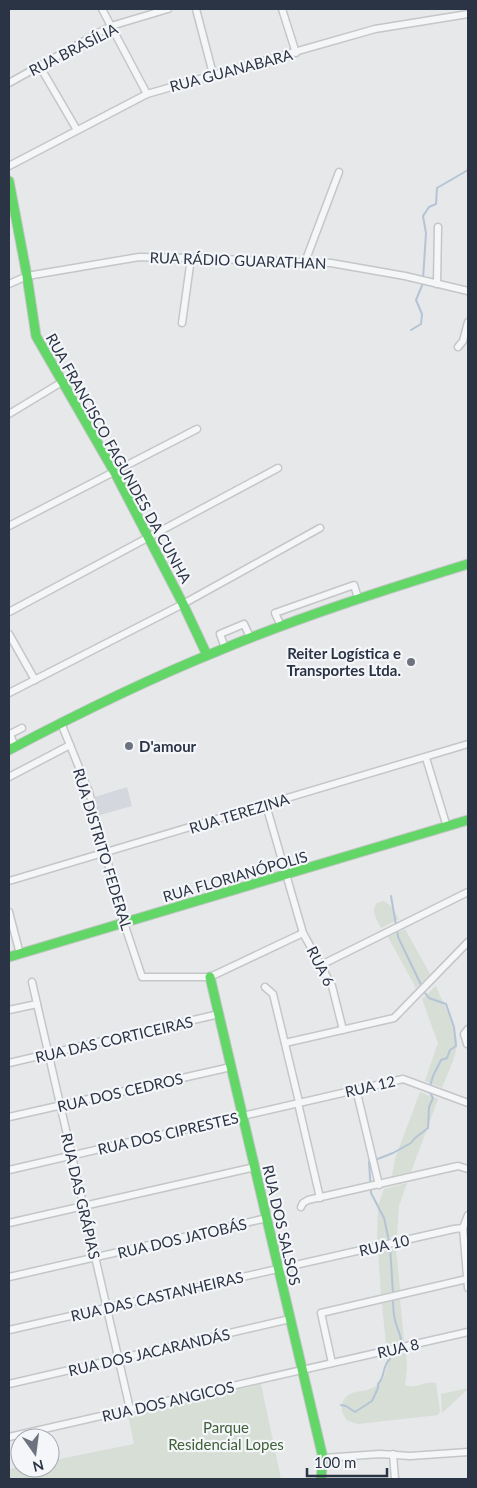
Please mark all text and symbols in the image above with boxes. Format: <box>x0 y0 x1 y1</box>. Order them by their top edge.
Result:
street label: RUA BRASÍLIA <box>26 19 121 79</box>
street label: RUA GUANABARA <box>168 45 295 95</box>
street label: RUA RÁDIO GUARATHAN <box>149 248 327 272</box>
street label: RUA FRANCISCO FAGUNDES DA CUNHA <box>43 330 196 587</box>
place label: Reiter Logística e Transportes Ltda. <box>286 644 401 679</box>
marker: Reiter Logística e Transportes Ltda. <box>405 656 417 668</box>
place label: D'amour <box>139 737 197 755</box>
marker: D'amour <box>123 740 135 752</box>
street label: RUA DISTRITO FEDERAL <box>70 766 136 932</box>
street label: RUA TEREZINA <box>187 789 292 837</box>
street label: RUA FLORIANÓPOLIS <box>161 847 309 905</box>
street label: RUA 6 <box>303 943 339 989</box>
street label: RUA DAS CORTICEIRAS <box>33 1012 195 1066</box>
street label: RUA DOS CEDROS <box>55 1069 185 1115</box>
street label: RUA 12 <box>343 1071 397 1101</box>
street label: RUA DOS CIPRESTES <box>96 1108 240 1158</box>
street label: RUA DAS GRÁPIAS <box>58 1131 104 1261</box>
street label: RUA DOS SALSOS <box>259 1163 305 1287</box>
street label: RUA DOS JATOBÁS <box>116 1214 248 1262</box>
street label: RUA 10 <box>357 1230 411 1260</box>
street label: RUA DAS CASTANHEIRAS <box>69 1267 245 1325</box>
street label: RUA DOS JACARANDÁS <box>66 1325 232 1379</box>
street label: RUA 8 <box>375 1334 421 1362</box>
street label: RUA DOS ANGICOS <box>100 1377 236 1425</box>
park label: Parque Residencial Lopes <box>168 1418 284 1453</box>
north arrow <box>10 1428 60 1478</box>
scale bar <box>307 1446 387 1478</box>
text: 100 m <box>314 1453 356 1471</box>
text: N <box>31 1457 46 1476</box>

